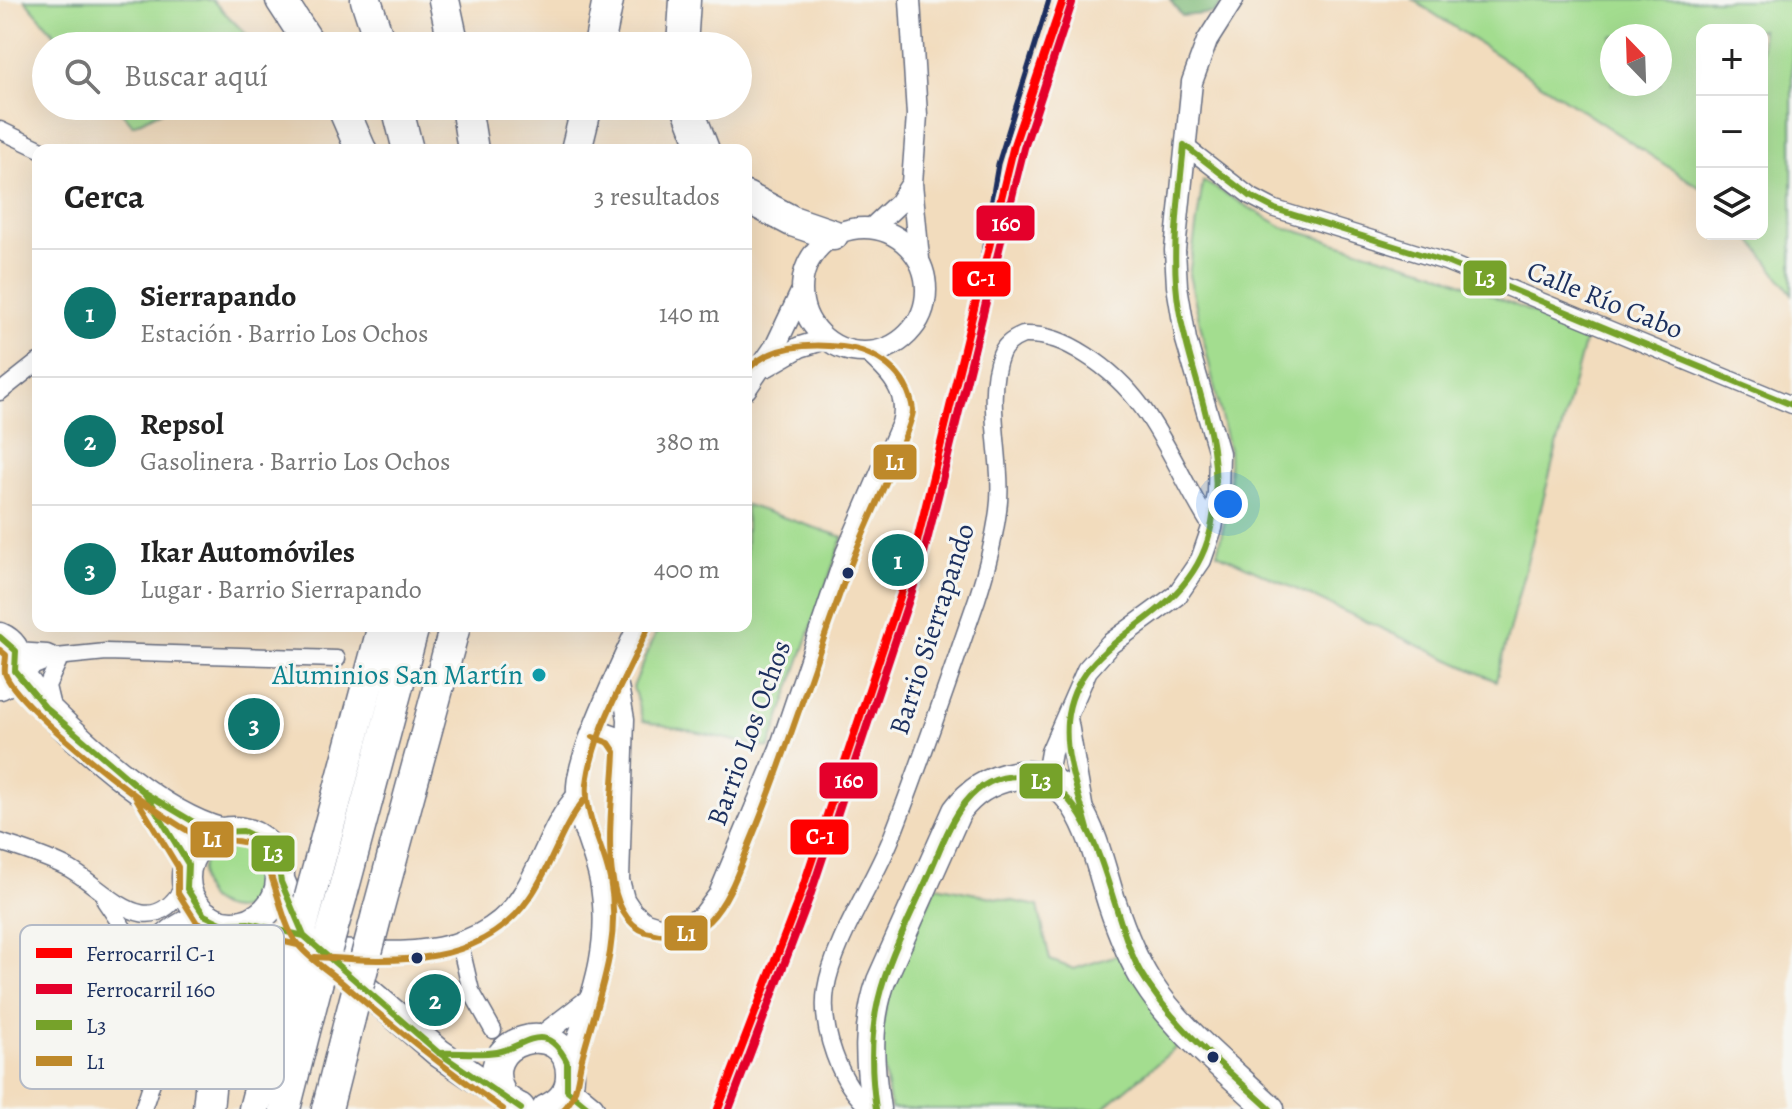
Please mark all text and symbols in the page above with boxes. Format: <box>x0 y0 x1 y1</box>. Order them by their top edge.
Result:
north arrow <box>1600 24 1672 96</box>
map controls <box>1696 24 1768 240</box>
button: + <box>1696 24 1768 96</box>
search box <box>32 32 752 120</box>
icon: search <box>60 54 104 98</box>
text: Buscar aquí <box>124 56 268 96</box>
button: − <box>1696 96 1768 168</box>
button: layers <box>1696 168 1768 240</box>
text: Cerca <box>64 173 145 220</box>
text: 3 resultados <box>594 179 720 214</box>
line badge: 160 <box>975 204 1036 242</box>
text: 160 <box>991 209 1021 239</box>
street label: Calle Río Cabo <box>1521 251 1689 349</box>
line badge: L3 <box>1462 259 1508 297</box>
line badge: C-1 <box>951 260 1012 298</box>
text: C-1 <box>967 264 995 294</box>
text: L3 <box>1474 264 1496 294</box>
text: Sierrapando <box>140 276 296 316</box>
text: 1 <box>85 296 95 331</box>
text: 140 m <box>659 296 720 331</box>
text: Estación · Barrio Los Ochos <box>140 316 429 351</box>
text: Repsol <box>140 404 224 444</box>
text: 2 <box>84 424 96 459</box>
text: 380 m <box>656 424 720 459</box>
line badge: L1 <box>872 443 918 481</box>
text: Gasolinera · Barrio Los Ochos <box>140 444 450 479</box>
text: L1 <box>885 448 905 478</box>
your location <box>1208 484 1248 524</box>
street label: Barrio Sierrapando <box>880 519 984 739</box>
pin: 1 <box>872 530 924 590</box>
text: Ikar Automóviles <box>140 532 355 572</box>
text: 3 <box>84 552 96 587</box>
text: 400 m <box>654 552 720 587</box>
unlabelled marker <box>840 565 856 581</box>
text: Lugar · Barrio Sierrapando <box>140 572 422 607</box>
street label: Barrio Los Ochos <box>698 635 800 831</box>
place label: Aluminios San Martín <box>271 656 523 694</box>
marker: Aluminios San Martín <box>530 666 548 684</box>
pin: 3 <box>228 694 280 754</box>
line badge: 160 <box>818 761 879 800</box>
line badge: L3 <box>1018 762 1064 800</box>
text: 160 <box>834 766 864 796</box>
text: L3 <box>1030 767 1052 797</box>
line badge: C-1 <box>789 818 850 856</box>
line badge: L1 <box>189 820 235 859</box>
text: C-1 <box>806 822 834 852</box>
text: L1 <box>202 825 222 855</box>
line badge: L3 <box>250 834 296 873</box>
text: L3 <box>262 839 284 869</box>
line badge: L1 <box>663 914 709 952</box>
text: L1 <box>676 919 696 949</box>
legend <box>20 925 284 1089</box>
text: Ferrocarril C-1 <box>86 939 215 969</box>
unlabelled marker <box>409 950 425 966</box>
pin: 2 <box>409 970 461 1030</box>
text: Ferrocarril 160 <box>86 975 215 1005</box>
text: L3 <box>86 1011 106 1041</box>
text: L1 <box>86 1047 105 1077</box>
unlabelled marker <box>1205 1049 1221 1065</box>

